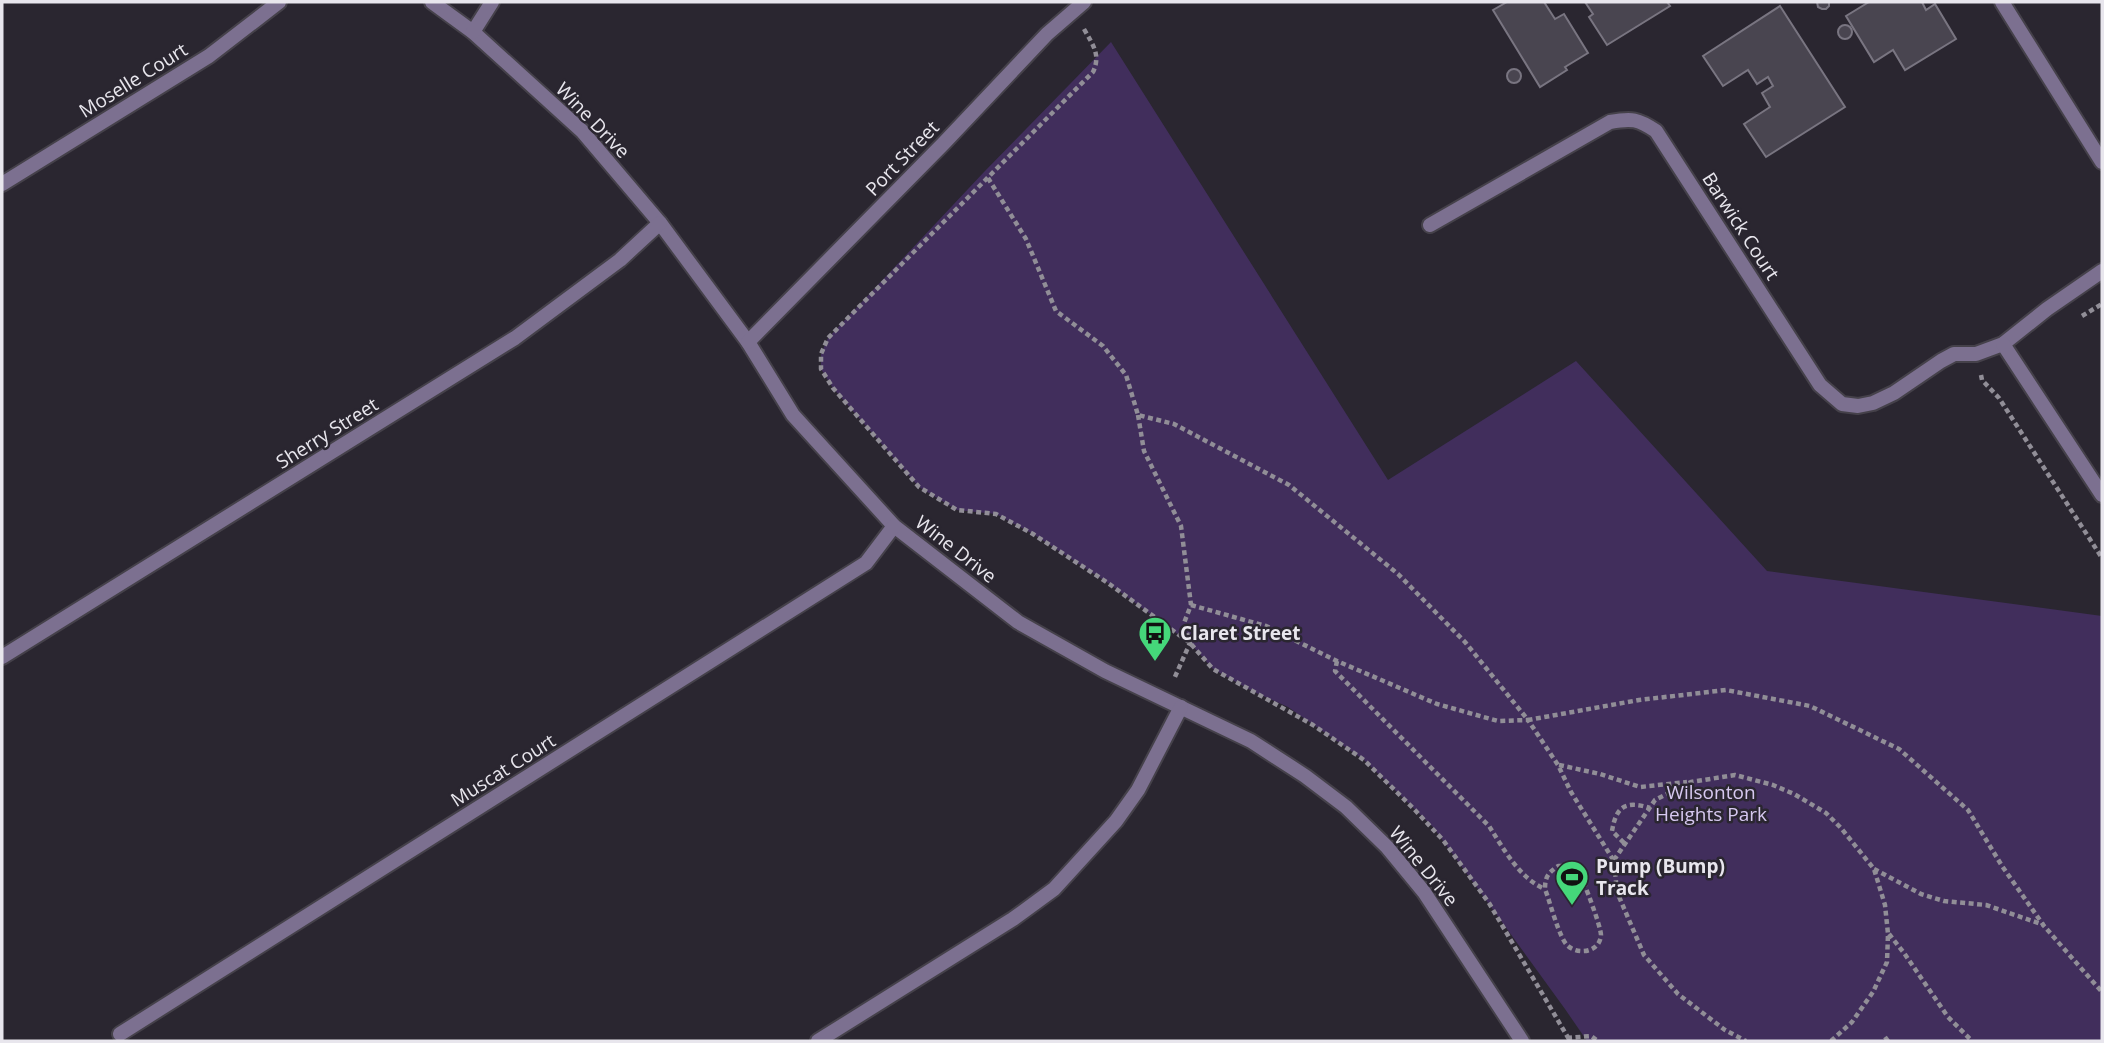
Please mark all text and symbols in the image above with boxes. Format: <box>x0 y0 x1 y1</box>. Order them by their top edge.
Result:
street label: Moselle Court <box>74 36 192 124</box>
street label: Wine Drive <box>550 76 636 164</box>
street label: Port Street <box>860 114 945 201</box>
street label: Barwick Court <box>1696 167 1786 285</box>
street label: Sherry Street <box>271 391 383 475</box>
street label: Wine Drive <box>910 509 1002 589</box>
bus stop icon: Claret Street <box>1136 614 1174 663</box>
place label: Claret Street <box>1180 620 1300 646</box>
street label: Muscat Court <box>446 727 560 812</box>
park label: Wilsonton Heights Park <box>1655 779 1767 827</box>
street label: Wine Drive <box>1384 820 1464 912</box>
place label: Pump (Bump) Track <box>1596 853 1725 901</box>
sports icon: Pump (Bump) Track <box>1553 858 1591 907</box>

